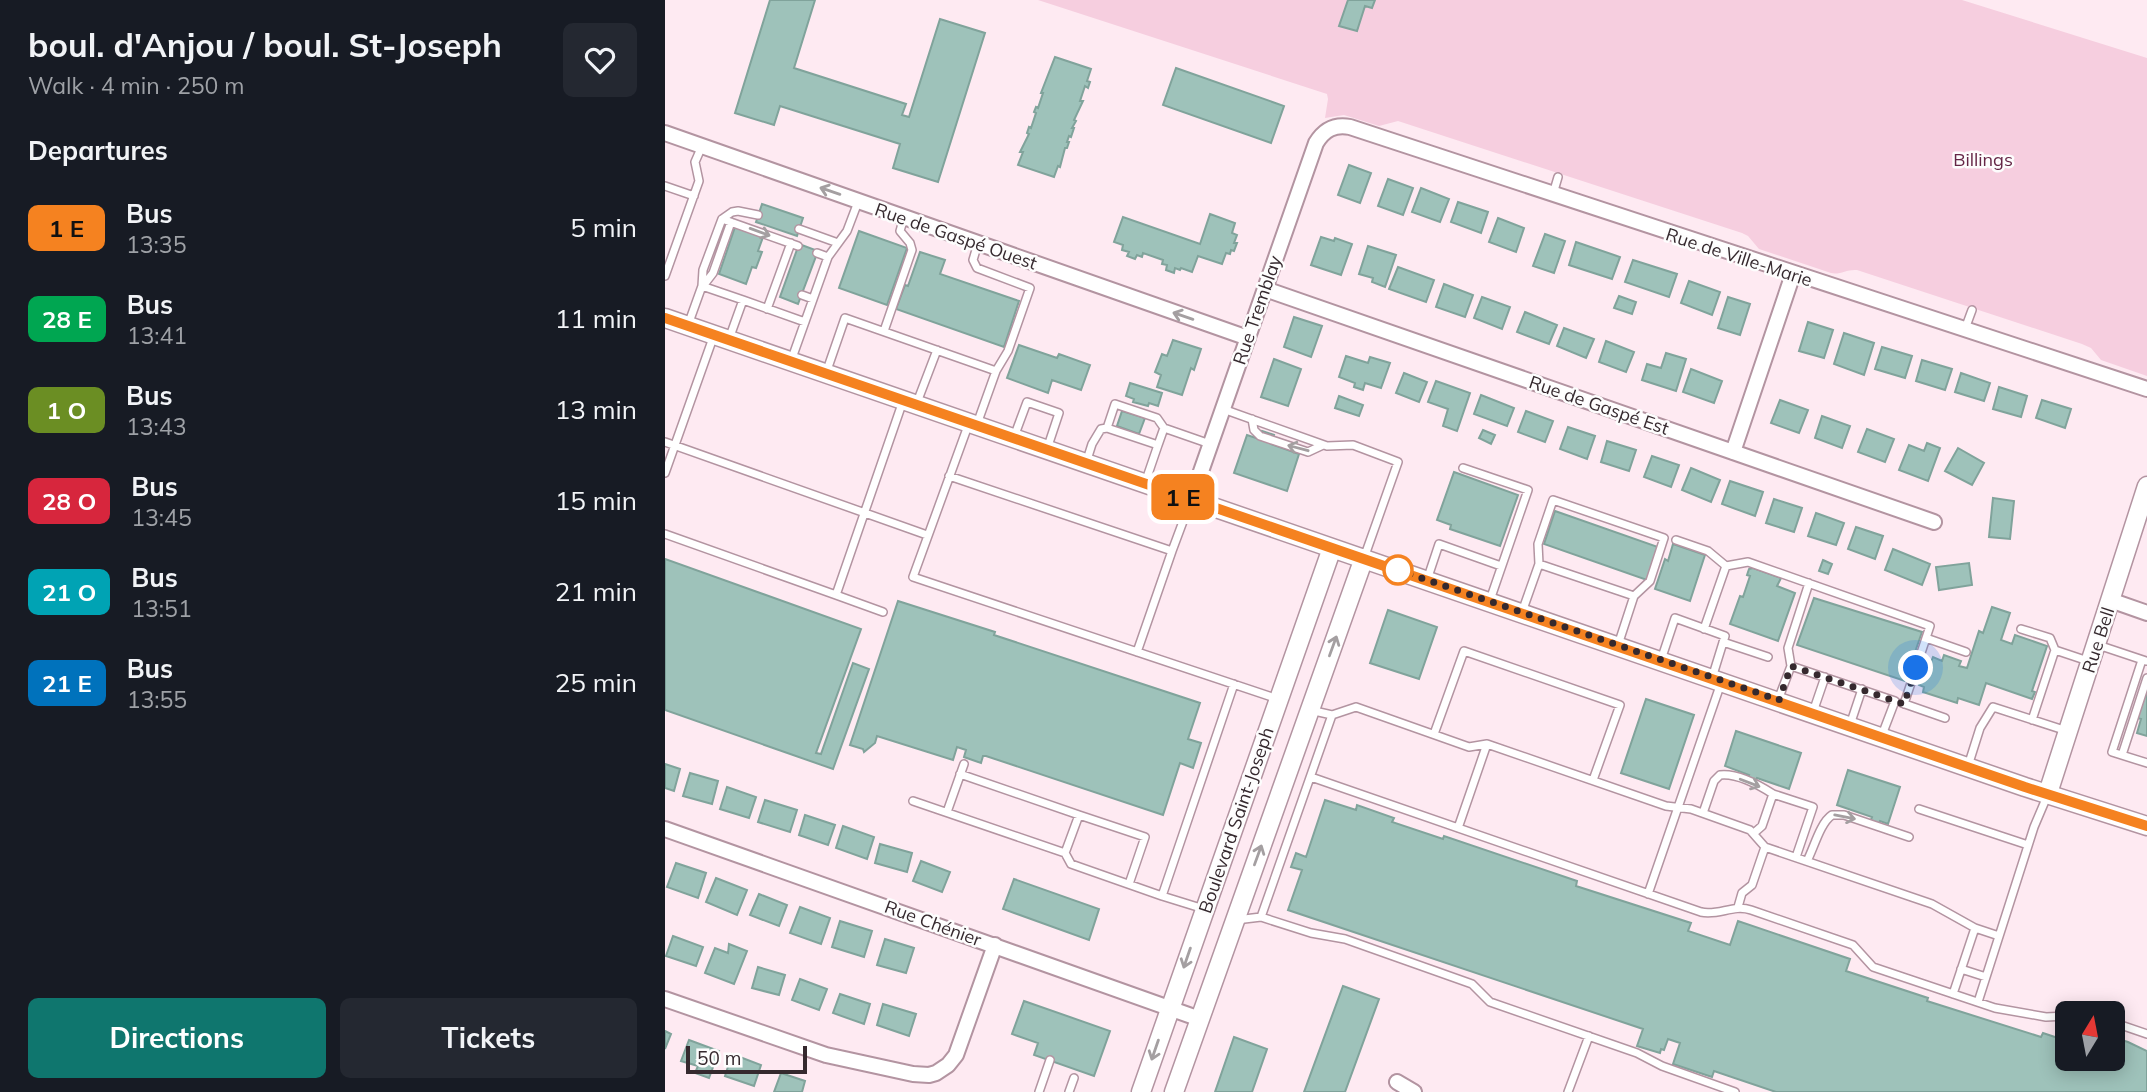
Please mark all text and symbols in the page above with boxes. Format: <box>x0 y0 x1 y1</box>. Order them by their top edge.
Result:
button: heart <box>563 23 637 97</box>
text: boul. d'Anjou / boul. St-Joseph <box>28 24 502 65</box>
text: Walk · 4 min · 250 m <box>28 71 245 100</box>
text: Departures <box>28 134 168 167</box>
park label: Billings <box>1953 148 2013 171</box>
one-way arrow <box>819 184 841 197</box>
text: Bus <box>126 197 172 230</box>
street label: Rue de Gaspé Ouest <box>872 197 1040 275</box>
text: 5 min <box>570 211 637 244</box>
text: 1 E <box>49 213 84 243</box>
street label: Rue de Ville-Marie <box>1663 222 1815 292</box>
one-way arrow <box>749 227 771 239</box>
text: 13:35 <box>126 230 186 259</box>
street label: Rue Tremblay <box>1228 252 1287 368</box>
text: Bus <box>127 288 173 321</box>
text: 11 min <box>555 302 637 335</box>
text: 28 E <box>42 304 92 334</box>
one-way arrow <box>1173 309 1195 321</box>
text: 13:41 <box>127 321 187 350</box>
street label: Rue de Gaspé Est <box>1526 370 1672 440</box>
text: Bus <box>126 379 172 412</box>
text: 13 min <box>555 393 637 426</box>
text: 1 O <box>47 395 86 425</box>
text: 13:43 <box>126 412 186 441</box>
one-way arrow <box>1288 441 1310 454</box>
text: Bus <box>131 470 178 503</box>
line badge: 1 E <box>1143 474 1223 520</box>
text: 1 E <box>1165 482 1201 512</box>
text: 15 min <box>555 484 637 517</box>
text: 28 O <box>42 486 96 516</box>
text: 13:45 <box>131 503 192 532</box>
unlabelled marker <box>1383 555 1413 585</box>
text: Bus <box>131 561 178 594</box>
text: 21 min <box>555 575 637 608</box>
text: 21 O <box>42 577 96 607</box>
text: 13:51 <box>131 594 192 623</box>
street label: Rue Bell <box>2077 604 2119 676</box>
one-way arrow <box>1328 635 1340 657</box>
your location <box>1898 650 1933 685</box>
text: Bus <box>127 652 173 685</box>
text: 25 min <box>555 666 637 699</box>
text: 21 E <box>42 668 92 698</box>
text: 13:55 <box>127 685 187 714</box>
street label: Boulevard Saint-Joseph <box>1193 724 1279 916</box>
one-way arrow <box>1739 778 1761 790</box>
one-way arrow <box>1833 811 1856 824</box>
one-way arrow <box>1253 845 1265 867</box>
street label: Rue Chénier <box>882 895 985 951</box>
one-way arrow <box>1180 947 1192 969</box>
button: Directions <box>28 998 326 1078</box>
button: Tickets <box>340 998 637 1078</box>
north arrow <box>2055 1001 2125 1071</box>
map controls <box>2055 1001 2125 1071</box>
one-way arrow <box>1148 1039 1160 1061</box>
scale bar <box>686 1043 807 1075</box>
text: 50 m <box>697 1046 741 1070</box>

